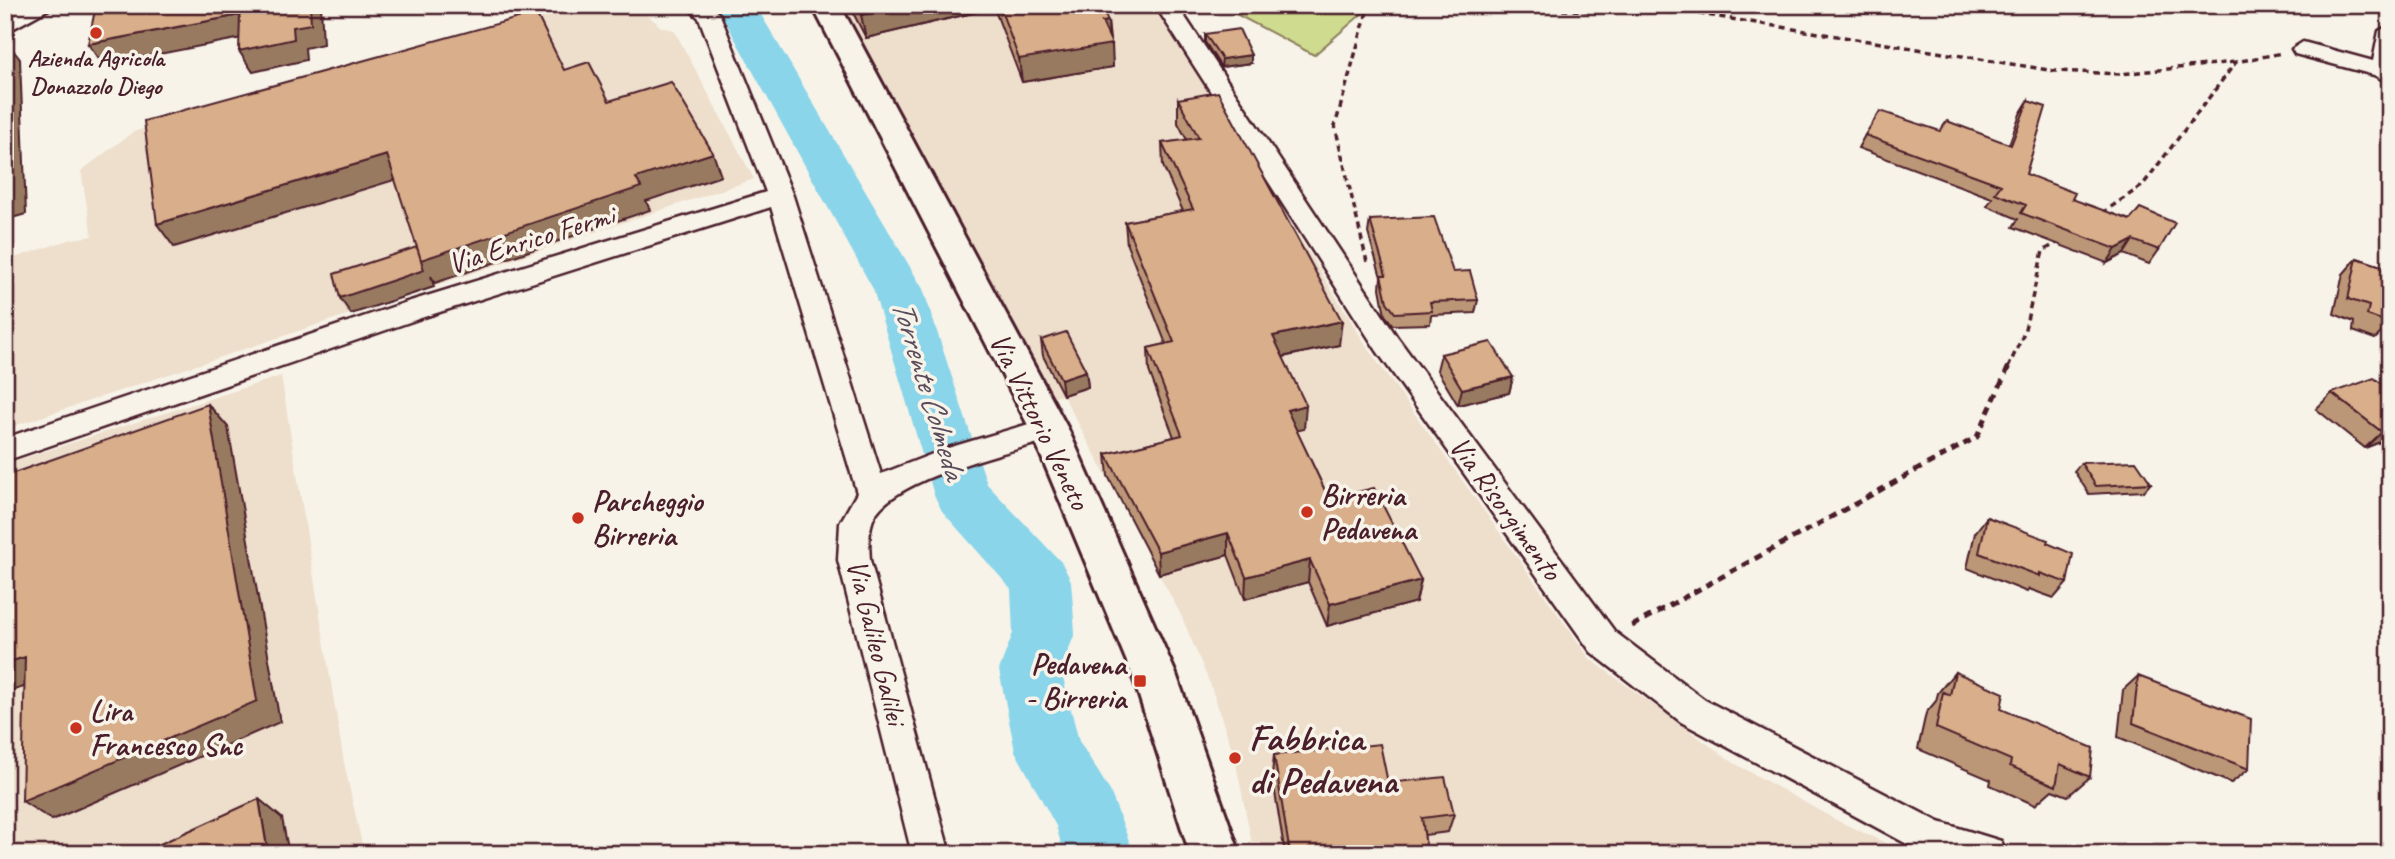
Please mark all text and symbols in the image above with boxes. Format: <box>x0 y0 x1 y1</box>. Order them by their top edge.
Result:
marker: Azienda Agricola Donazzolo Diego <box>88 25 104 41</box>
place label: Azienda Agricola Donazzolo Diego <box>28 43 166 101</box>
street label: Via Enrico Fermi <box>443 195 622 282</box>
water label: Torrente Colmeda <box>882 294 977 487</box>
street label: Via Vittorio Veneto <box>981 326 1100 517</box>
street label: Via Risorgimento <box>1441 429 1572 589</box>
place label: Birreria Pedavena <box>1321 476 1419 548</box>
place label: Parcheggio Birreria <box>592 482 704 554</box>
marker: Birreria Pedavena <box>1299 504 1315 520</box>
marker: Parcheggio Birreria <box>570 510 586 526</box>
street label: Via Galileo Galilei <box>838 555 917 732</box>
place label: Pedavena - Birreria <box>1025 645 1129 717</box>
marker: Pedavena - Birreria <box>1132 673 1148 689</box>
place label: Lira Francesco Snc <box>90 692 244 764</box>
place label: Fabbrica di Pedavena <box>1249 714 1400 804</box>
marker: Lira Francesco Snc <box>68 720 84 736</box>
marker: Fabbrica di Pedavena <box>1227 750 1243 766</box>

